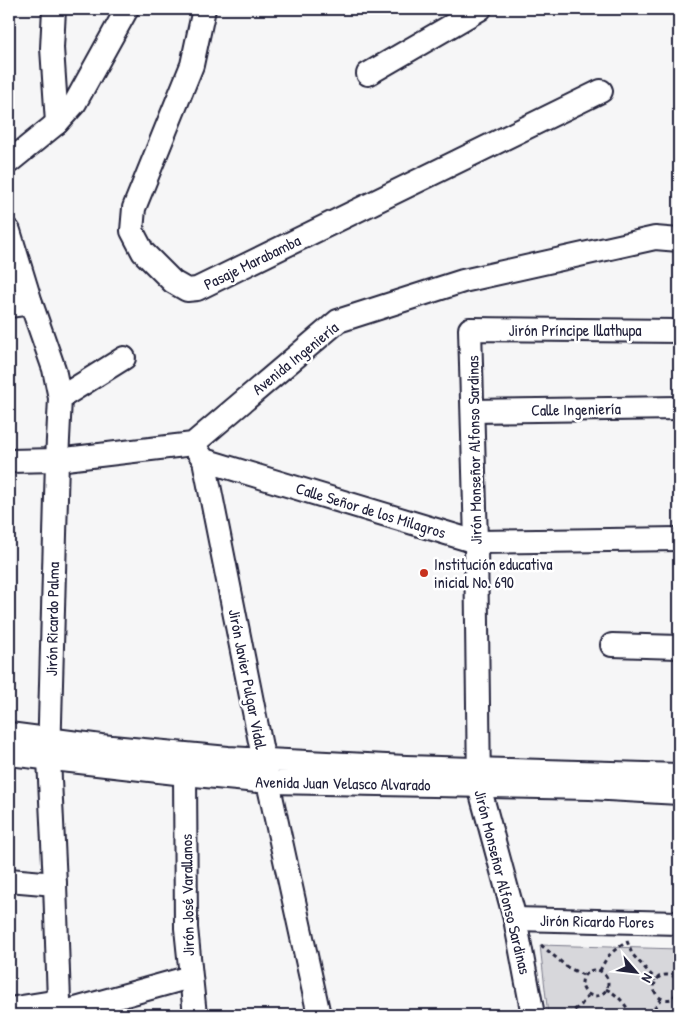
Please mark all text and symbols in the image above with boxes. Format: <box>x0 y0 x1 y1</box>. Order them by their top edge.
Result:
street label: Pasaje Marabamba <box>200 229 304 295</box>
street label: Avenida Ingeniería <box>247 316 343 400</box>
street label: Jirón Príncipe Illathupa <box>508 319 642 341</box>
street label: Jirón Monseñor Alfonso Sardinas <box>461 355 487 545</box>
street label: Calle Ingeniería <box>531 397 621 421</box>
street label: Calle Señor de los Milagros <box>293 477 449 543</box>
place label: Institución educativa inicial No. 690 <box>434 553 553 593</box>
street label: Jirón Ricardo Palma <box>40 562 64 676</box>
marker: Institución educativa inicial No. 690 <box>418 567 430 579</box>
street label: Jirón Javier Pulgar Vidal <box>224 607 273 752</box>
street label: Avenida Juan Velasco Alvarado <box>255 770 431 796</box>
street label: Jirón Monseñor Alfonso Sardinas <box>469 787 537 977</box>
street label: Jirón José Varallanos <box>175 834 199 956</box>
street label: Jirón Ricardo Flores <box>540 909 654 933</box>
north arrow <box>610 946 660 996</box>
text: N <box>638 971 658 987</box>

